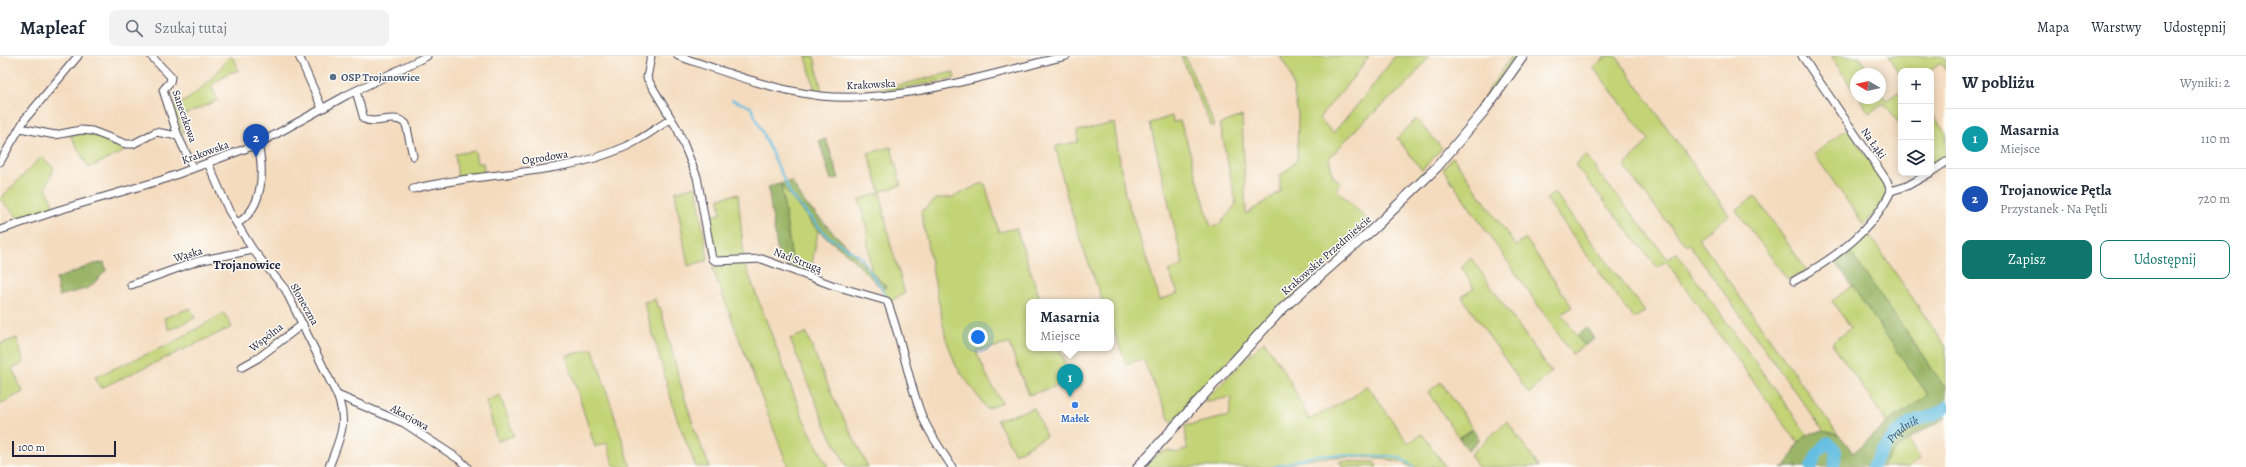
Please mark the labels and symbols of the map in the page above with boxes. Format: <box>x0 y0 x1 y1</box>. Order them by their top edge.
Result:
north arrow <box>1850 68 1886 104</box>
place label: OSP Trojanowice <box>341 70 420 85</box>
marker: OSP Trojanowice <box>328 72 338 82</box>
street label: Krakowska <box>846 76 897 93</box>
street label: Saneczkowa <box>169 88 201 145</box>
pin: 2 <box>243 124 269 157</box>
street label: Na Łąki <box>1857 125 1890 162</box>
street label: Krakowska <box>179 137 232 168</box>
street label: Ogrodowa <box>521 146 570 169</box>
street label: Krakowskie Przedmieście <box>1278 212 1375 299</box>
street label: Wąska <box>171 243 205 266</box>
street label: Nad Strugą <box>771 244 825 277</box>
district label: Trojanowice <box>213 256 281 273</box>
street label: Słoneczna <box>287 280 323 329</box>
street label: Wspólna <box>246 319 287 356</box>
your location <box>968 327 988 347</box>
pin: 1 <box>1057 364 1083 397</box>
street label: Akacjowa <box>387 400 433 435</box>
marker: Małek <box>1070 400 1080 410</box>
place label: Małek <box>1061 411 1090 426</box>
water label: Prądnik <box>1883 412 1921 446</box>
scale bar <box>12 439 116 458</box>

